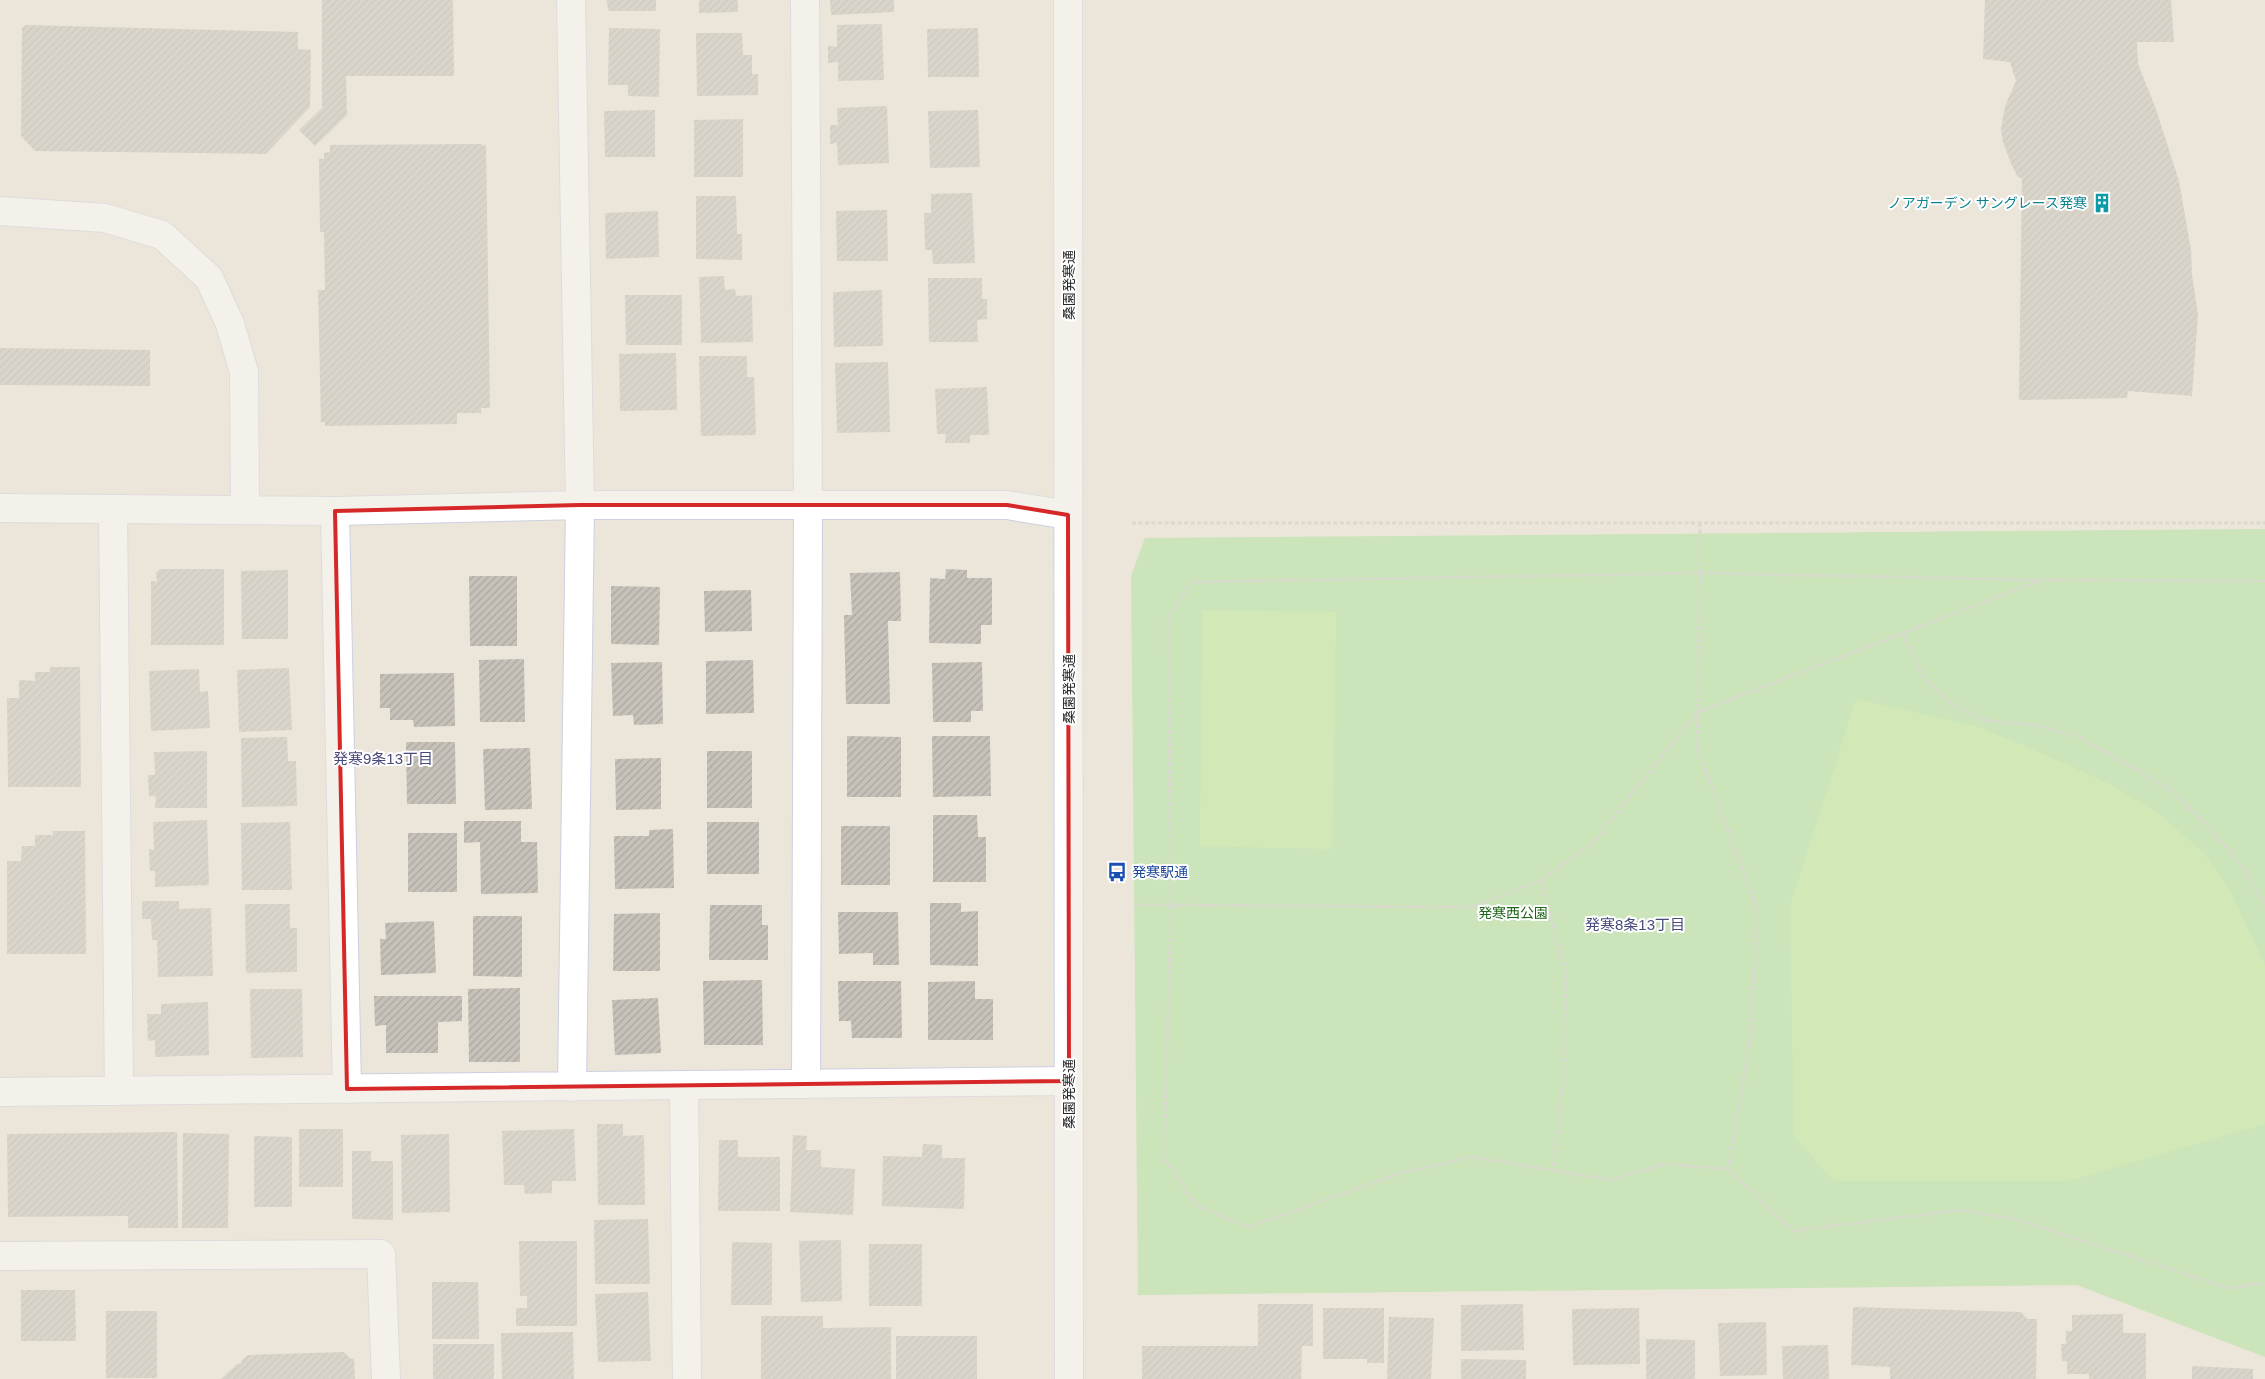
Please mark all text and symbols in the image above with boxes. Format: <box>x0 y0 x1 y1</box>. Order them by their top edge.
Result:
building icon: ノアガーデン サングレース発寒 <box>2091 192 2113 214</box>
place label: ノアガーデン サングレース発寒 <box>1888 195 2087 211</box>
street label: 桑園発寒通 <box>1061 250 1077 320</box>
street label: 桑園発寒通 <box>1061 654 1077 724</box>
district label: 発寒9条13丁目 <box>333 750 433 767</box>
bus stop icon: 発寒駅通 <box>1106 861 1128 883</box>
place label: 発寒駅通 <box>1132 864 1188 880</box>
park label: 発寒西公園 <box>1478 905 1548 921</box>
district label: 発寒8条13丁目 <box>1585 916 1685 933</box>
street label: 桑園発寒通 <box>1061 1059 1077 1129</box>

